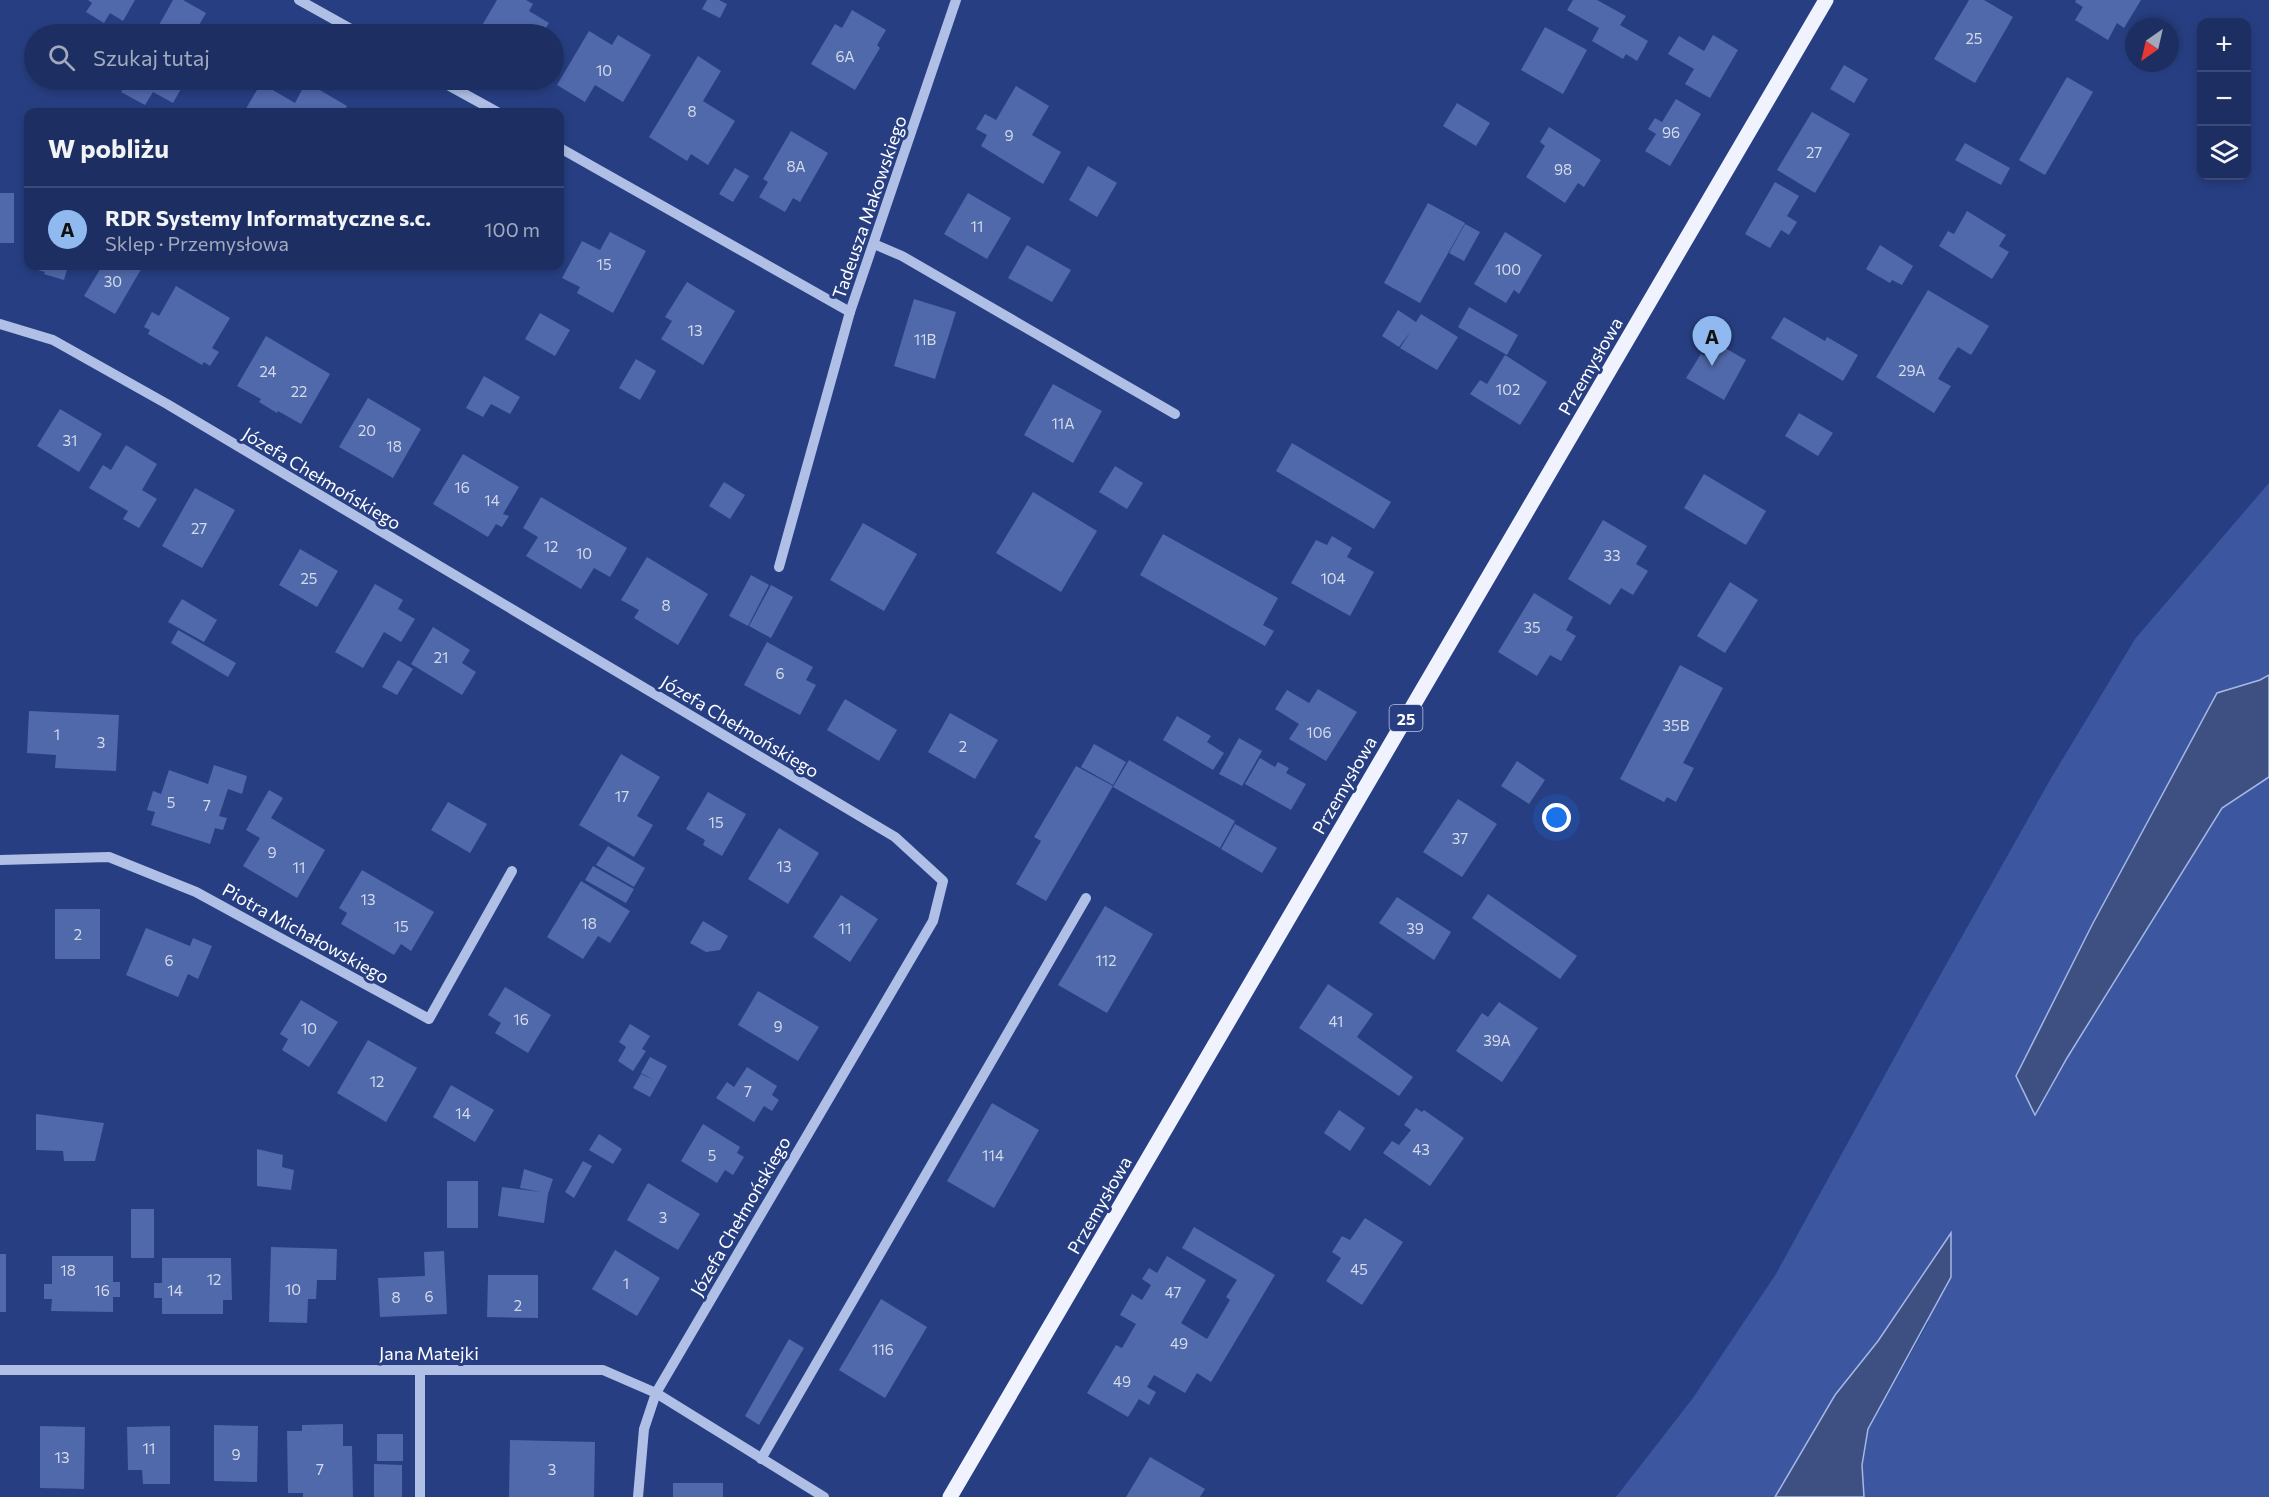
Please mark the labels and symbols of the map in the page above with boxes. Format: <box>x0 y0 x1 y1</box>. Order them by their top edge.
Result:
north arrow <box>2125 18 2179 72</box>
house number: 25 <box>1966 29 1982 47</box>
house number: 6A <box>835 47 855 65</box>
house number: 10 <box>596 61 612 79</box>
house number: 8 <box>687 102 697 120</box>
street label: Tadeusza Makowskiego <box>827 112 911 302</box>
house number: 96 <box>1662 123 1680 141</box>
house number: 9 <box>1004 126 1014 144</box>
house number: 27 <box>1806 143 1822 161</box>
house number: 8A <box>786 157 806 175</box>
house number: 98 <box>1554 160 1572 178</box>
house number: 11 <box>971 217 983 235</box>
house number: 15 <box>596 255 612 273</box>
house number: 100 <box>1495 260 1521 278</box>
house number: 30 <box>104 272 122 290</box>
street label: Przemysłowa <box>1553 313 1627 419</box>
pin: A <box>1692 316 1732 366</box>
house number: 13 <box>688 321 702 339</box>
house number: 11B <box>914 330 937 348</box>
house number: 29A <box>1898 361 1926 379</box>
house number: 24 <box>259 362 277 380</box>
house number: 102 <box>1496 380 1520 398</box>
house number: 22 <box>291 382 307 400</box>
house number: 11A <box>1051 414 1075 432</box>
house number: 20 <box>358 421 376 439</box>
street label: Józefa Chełmońskiego <box>239 422 405 534</box>
house number: 31 <box>63 431 77 449</box>
house number: 18 <box>386 437 402 455</box>
house number: 16 <box>454 478 470 496</box>
house number: 14 <box>484 491 500 509</box>
house number: 27 <box>191 519 207 537</box>
house number: 12 <box>544 537 558 555</box>
house number: 10 <box>576 544 592 562</box>
house number: 33 <box>1603 546 1621 564</box>
house number: 25 <box>301 569 317 587</box>
house number: 104 <box>1320 569 1346 587</box>
house number: 8 <box>661 596 671 614</box>
house number: 35 <box>1523 618 1541 636</box>
house number: 21 <box>434 648 448 666</box>
house number: 6 <box>775 664 785 682</box>
street label: Józefa Chełmońskiego <box>657 670 823 782</box>
road number: 25 <box>1390 705 1422 731</box>
house number: 35B <box>1663 716 1690 734</box>
house number: 106 <box>1306 723 1332 741</box>
house number: 1 <box>54 725 60 743</box>
street label: Przemysłowa <box>1307 732 1381 838</box>
house number: 3 <box>97 733 105 751</box>
house number: 2 <box>959 737 967 755</box>
house number: 17 <box>615 787 629 805</box>
house number: 5 <box>167 793 175 811</box>
house number: 7 <box>203 796 211 814</box>
your location <box>1542 803 1571 832</box>
house number: 15 <box>708 813 724 831</box>
house number: 37 <box>1452 829 1468 847</box>
house number: 9 <box>267 843 277 861</box>
house number: 13 <box>777 857 791 875</box>
house number: 11 <box>293 858 305 876</box>
street label: Piotra Michałowskiego <box>219 878 393 988</box>
house number: 13 <box>361 890 375 908</box>
house number: 18 <box>581 914 597 932</box>
house number: 15 <box>393 917 409 935</box>
house number: 11 <box>839 919 851 937</box>
house number: 39 <box>1406 919 1424 937</box>
house number: 2 <box>74 925 82 943</box>
house number: 6 <box>164 951 174 969</box>
house number: 112 <box>1095 951 1117 969</box>
house number: 16 <box>513 1010 529 1028</box>
house number: 41 <box>1329 1012 1343 1030</box>
house number: 9 <box>773 1017 783 1035</box>
house number: 10 <box>301 1019 317 1037</box>
house number: 39A <box>1483 1031 1511 1049</box>
house number: 12 <box>370 1072 384 1090</box>
house number: 7 <box>744 1082 752 1100</box>
house number: 14 <box>455 1104 471 1122</box>
street label: Józefa Chełmońskiego <box>685 1132 795 1300</box>
house number: 43 <box>1412 1140 1430 1158</box>
house number: 5 <box>708 1146 716 1164</box>
house number: 114 <box>982 1146 1004 1164</box>
street label: Przemysłowa <box>1062 1152 1136 1258</box>
house number: 3 <box>659 1208 667 1226</box>
house number: 45 <box>1350 1260 1368 1278</box>
house number: 18 <box>60 1261 76 1279</box>
house number: 12 <box>207 1270 221 1288</box>
house number: 1 <box>623 1274 629 1292</box>
house number: 10 <box>285 1280 301 1298</box>
house number: 16 <box>94 1281 110 1299</box>
house number: 14 <box>167 1281 183 1299</box>
house number: 47 <box>1165 1283 1181 1301</box>
house number: 6 <box>424 1287 434 1305</box>
house number: 8 <box>391 1288 401 1306</box>
house number: 2 <box>514 1296 522 1314</box>
house number: 49 <box>1170 1334 1188 1352</box>
house number: 116 <box>872 1340 894 1358</box>
street label: Jana Matejki <box>379 1342 479 1364</box>
house number: 49 <box>1113 1372 1131 1390</box>
house number: 11 <box>143 1439 155 1457</box>
house number: 9 <box>231 1445 241 1463</box>
house number: 13 <box>55 1448 69 1466</box>
house number: 7 <box>316 1460 324 1478</box>
house number: 3 <box>548 1460 556 1478</box>

